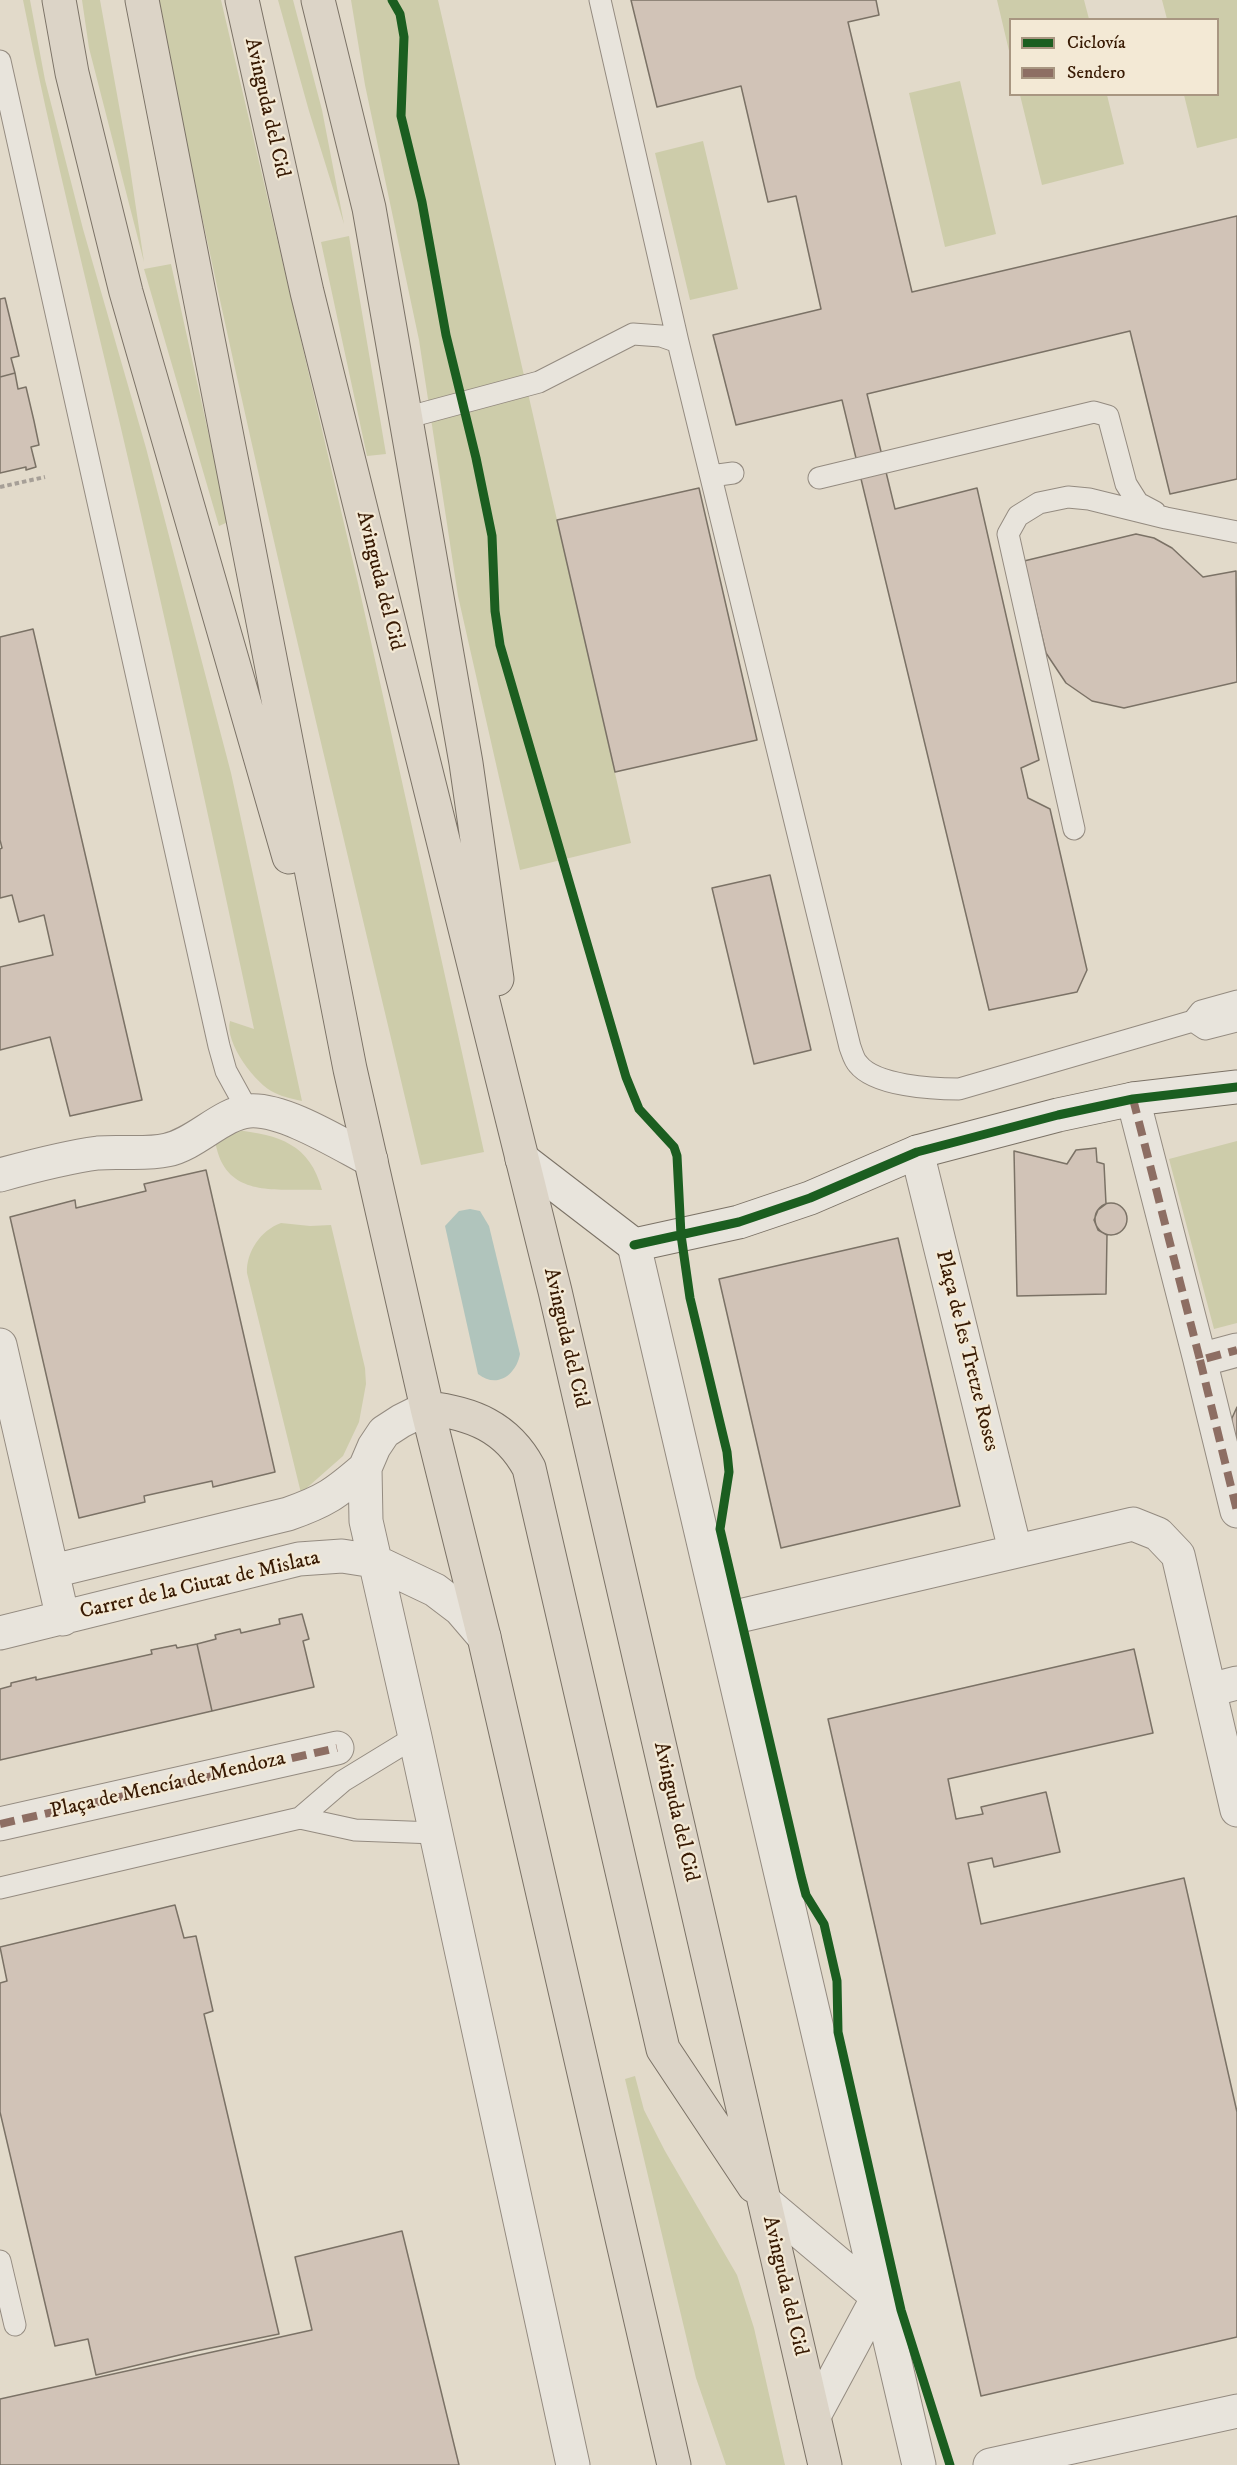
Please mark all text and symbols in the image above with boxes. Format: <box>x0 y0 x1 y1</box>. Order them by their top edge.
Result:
legend <box>1009 18 1219 96</box>
text: Ciclovía <box>1067 32 1126 54</box>
street label: Avinguda del Cid <box>238 36 294 180</box>
text: Sendero <box>1067 62 1125 84</box>
street label: Avinguda del Cid <box>350 509 408 653</box>
street label: Plaça de les Tretze Roses <box>929 1248 1003 1454</box>
street label: Avinguda del Cid <box>537 1266 593 1410</box>
street label: Carrer de la Ciutat de Mislata <box>78 1546 322 1626</box>
street label: Avinguda del Cid <box>647 1740 703 1884</box>
street label: Plaça de Mencía de Mendoza <box>48 1747 288 1825</box>
street label: Avinguda del Cid <box>756 2214 812 2358</box>

